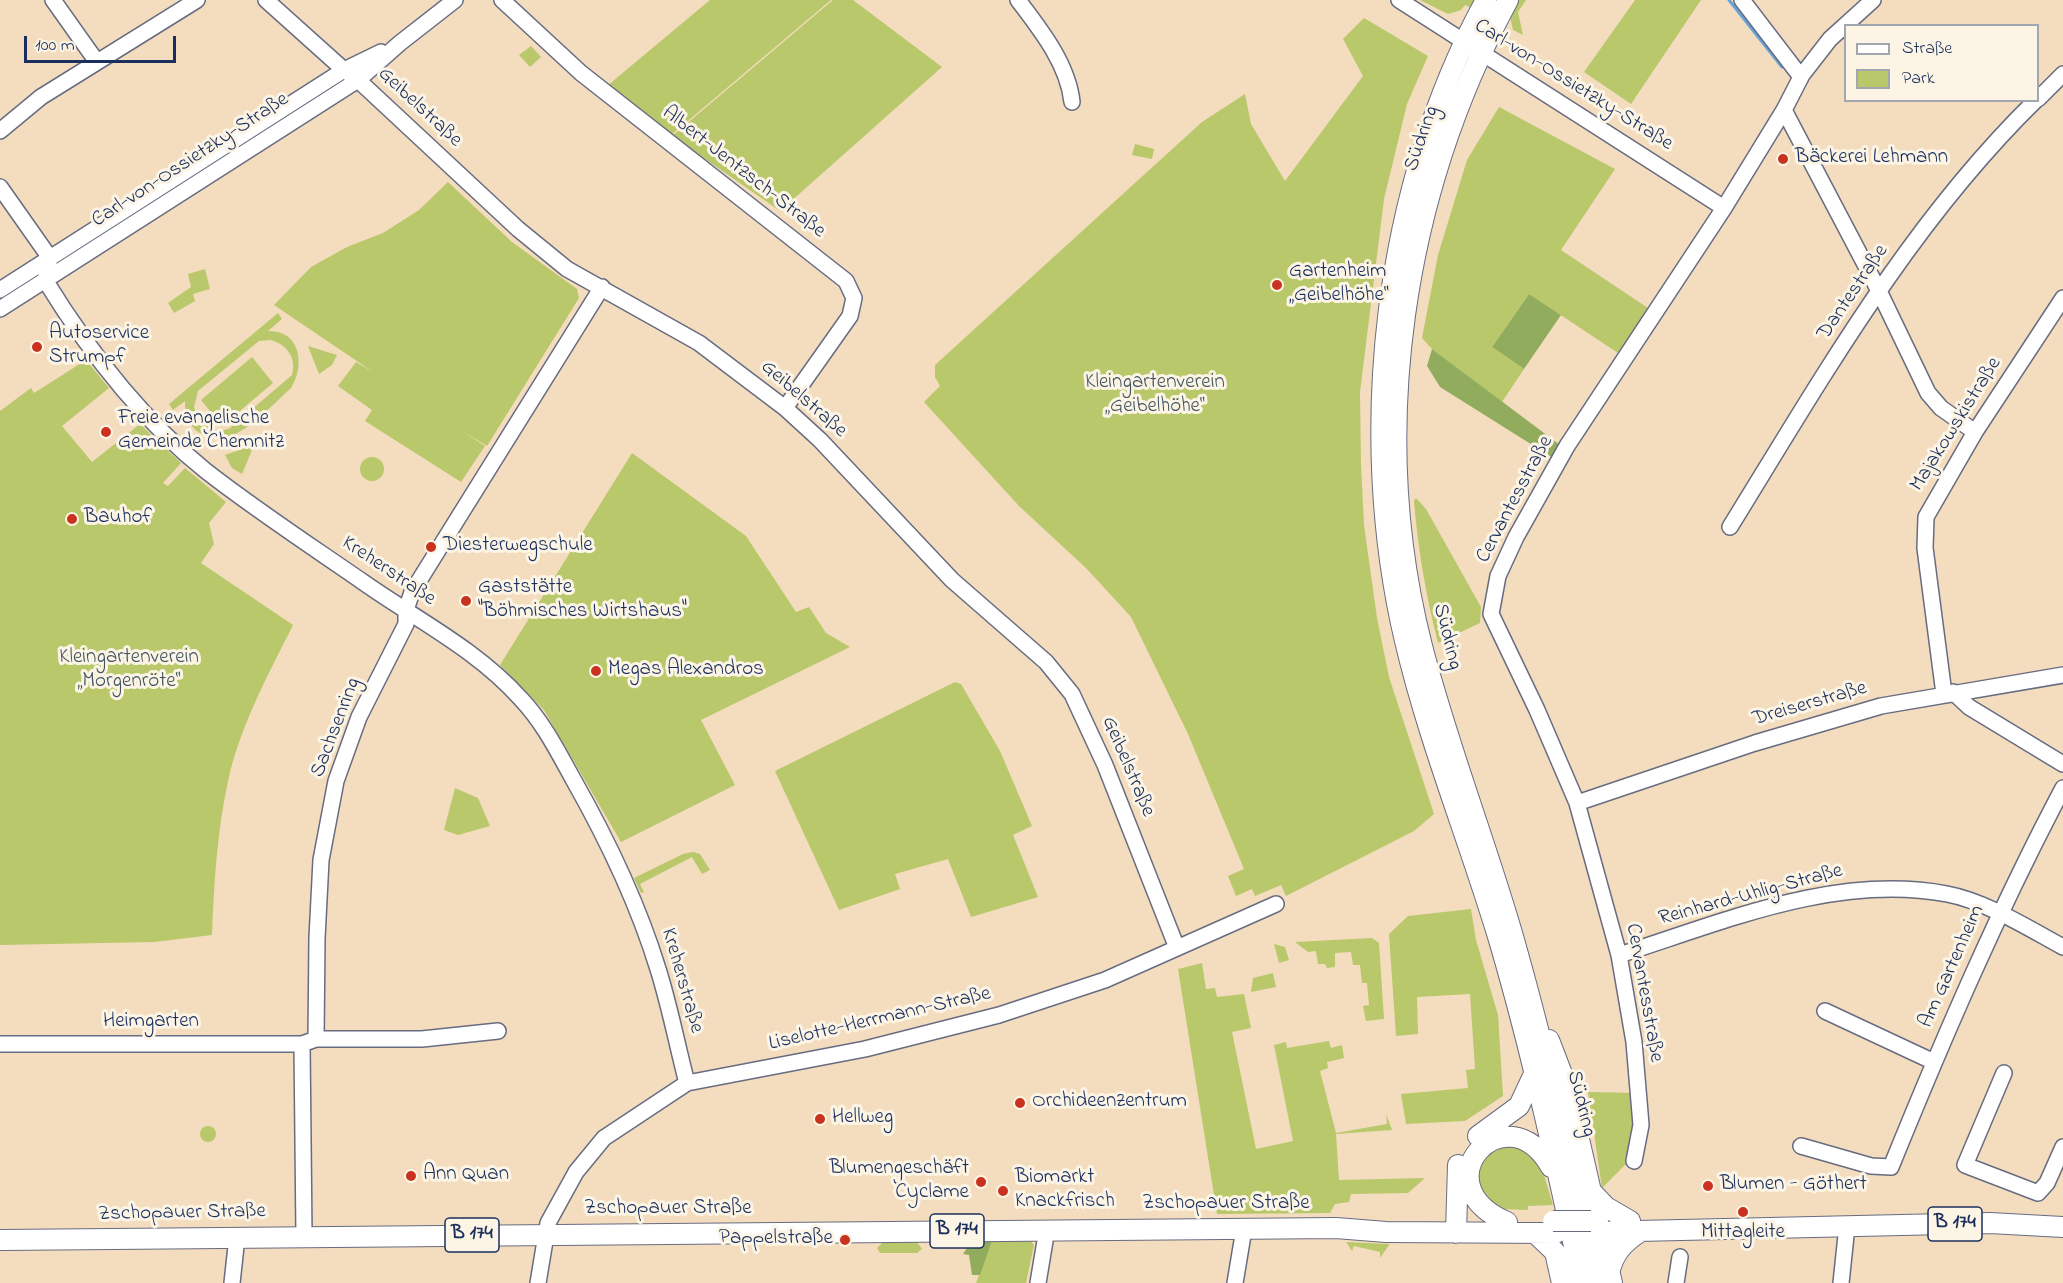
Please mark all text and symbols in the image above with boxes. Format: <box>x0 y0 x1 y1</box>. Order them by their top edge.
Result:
street label: Carl-von-Ossietzky-Straße <box>1469 14 1677 158</box>
scale bar <box>27 24 178 62</box>
legend <box>1844 24 2039 102</box>
text: 100 m <box>35 33 75 59</box>
text: Straße <box>1902 36 1952 62</box>
street label: Geibelstraße <box>372 63 466 153</box>
text: Park <box>1902 66 1935 92</box>
street label: Carl-von-Ossietzky-Straße <box>88 88 294 234</box>
street label: Albert-Jentzsch-Straße <box>656 101 830 245</box>
street label: Südring <box>1400 103 1446 175</box>
place label: Bäckerei Lehmann <box>1795 146 1948 172</box>
marker: Bäckerei Lehmann <box>1776 152 1790 166</box>
street label: Dantestraße <box>1813 241 1895 345</box>
place label: Gartenheim „Geibelhöhe“ <box>1289 260 1389 310</box>
marker: Gartenheim „Geibelhöhe“ <box>1270 278 1284 292</box>
place label: Autoservice Strumpf <box>49 322 149 372</box>
marker: Autoservice Strumpf <box>30 340 44 354</box>
street label: Majakowskistraße <box>1906 353 2008 497</box>
street label: Geibelstraße <box>755 356 851 444</box>
park label: Kleingartenverein „Geibelhöhe“ <box>1085 371 1225 421</box>
place label: Freie evangelische Gemeinde Chemnitz <box>118 407 284 457</box>
marker: Freie evangelische Gemeinde Chemnitz <box>99 425 113 439</box>
street label: Cervantesstraße <box>1472 432 1560 568</box>
place label: Bauhof <box>84 506 152 532</box>
marker: Bauhof <box>65 512 79 526</box>
street label: Kreherstraße <box>336 531 440 613</box>
place label: Diesterwegschule <box>443 534 593 560</box>
marker: Diesterwegschule <box>424 540 438 554</box>
place label: Gaststätte "Böhmisches Wirtshaus" <box>478 576 687 626</box>
marker: Gaststätte "Böhmisches Wirtshaus" <box>459 594 473 608</box>
street label: Südring <box>1426 601 1466 673</box>
park label: Kleingartenverein „Morgenröte“ <box>59 646 199 696</box>
place label: Megas Alexandros <box>608 658 764 684</box>
marker: Megas Alexandros <box>589 664 603 678</box>
street label: Sachsenring <box>306 675 368 781</box>
street label: Dreiserstraße <box>1750 677 1870 733</box>
street label: Geibelstraße <box>1095 713 1159 821</box>
street label: Reinhard-Uhlig-Straße <box>1656 859 1846 933</box>
street label: Am Gartenheim <box>1915 902 1991 1032</box>
street label: Cervantesstraße <box>1618 922 1668 1064</box>
street label: Kreherstraße <box>654 926 708 1036</box>
street label: Liselotte-Herrmann-Straße <box>767 982 993 1058</box>
street label: Heimgarten <box>103 1010 199 1036</box>
street label: Südring <box>1560 1068 1600 1140</box>
place label: Orchideenzentrum <box>1032 1090 1187 1116</box>
marker: Orchideenzentrum <box>1013 1096 1027 1110</box>
place label: Hellweg <box>832 1106 893 1132</box>
marker: Hellweg <box>813 1112 827 1126</box>
place label: Blumengeschäft Cyclame <box>829 1157 969 1207</box>
place label: Ann Quan <box>423 1163 509 1189</box>
place label: Biomarkt Knackfrisch <box>1015 1166 1115 1216</box>
marker: Ann Quan <box>404 1169 418 1183</box>
place label: Blumen - Göthert <box>1720 1173 1867 1199</box>
marker: Blumengeschäft Cyclame <box>974 1175 988 1189</box>
marker: Blumen - Göthert <box>1701 1179 1715 1193</box>
marker: Biomarkt Knackfrisch <box>996 1184 1010 1198</box>
street label: Zschopauer Straße <box>1142 1192 1310 1218</box>
street label: Zschopauer Straße <box>584 1197 752 1223</box>
street label: Zschopauer Straße <box>98 1200 266 1228</box>
marker: Mittagleite <box>1736 1205 1750 1219</box>
road number: B 174 <box>1928 1207 1982 1241</box>
road number: B 174 <box>930 1214 984 1248</box>
road number: B 174 <box>445 1218 499 1252</box>
place label: Mittagleite <box>1701 1221 1785 1247</box>
place label: Pappelstraße <box>719 1227 833 1253</box>
marker: Pappelstraße <box>838 1233 852 1247</box>

